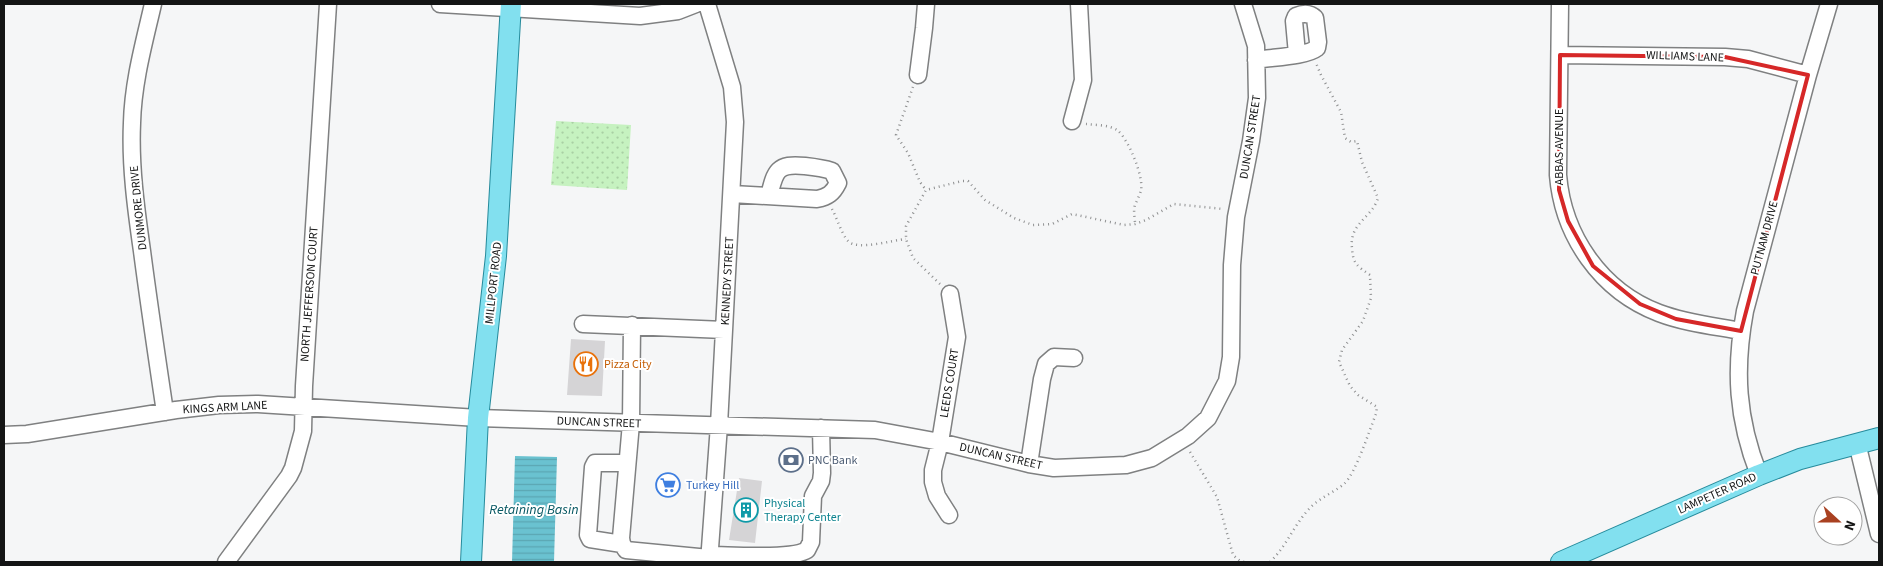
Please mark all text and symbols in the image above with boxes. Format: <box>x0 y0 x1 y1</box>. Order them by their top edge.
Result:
street label: WILLIAMS LANE <box>1646 47 1724 66</box>
street label: DUNCAN STREET <box>1235 93 1266 180</box>
street label: ABBAS AVENUE <box>1551 109 1568 185</box>
street label: DUNMORE DRIVE <box>126 165 151 251</box>
street label: PUTNAM DRIVE <box>1746 199 1783 277</box>
street label: NORTH JEFFERSON COURT <box>296 225 323 362</box>
street label: KENNEDY STREET <box>717 236 738 326</box>
street label: MILLPORT ROAD <box>481 241 506 325</box>
street label: LEEDS COURT <box>936 347 963 419</box>
restaurant icon: Pizza City <box>573 351 599 377</box>
place label: Pizza City <box>604 356 652 373</box>
street label: KINGS ARM LANE <box>182 397 268 418</box>
street label: DUNCAN STREET <box>556 413 642 432</box>
street label: DUNCAN STREET <box>958 439 1045 474</box>
bank icon: PNC Bank <box>778 447 804 473</box>
place label: PNC Bank <box>808 452 857 469</box>
street label: LAMPETER ROAD <box>1675 468 1759 518</box>
supermarket icon: Turkey Hill <box>655 472 681 498</box>
place label: Turkey Hill <box>686 477 739 494</box>
place label: Physical Therapy Center <box>764 495 842 526</box>
north arrow <box>1813 496 1863 546</box>
building icon: Physical Therapy Center <box>733 497 759 523</box>
water label: Retaining Basin <box>489 500 579 520</box>
text: N <box>1838 517 1860 533</box>

